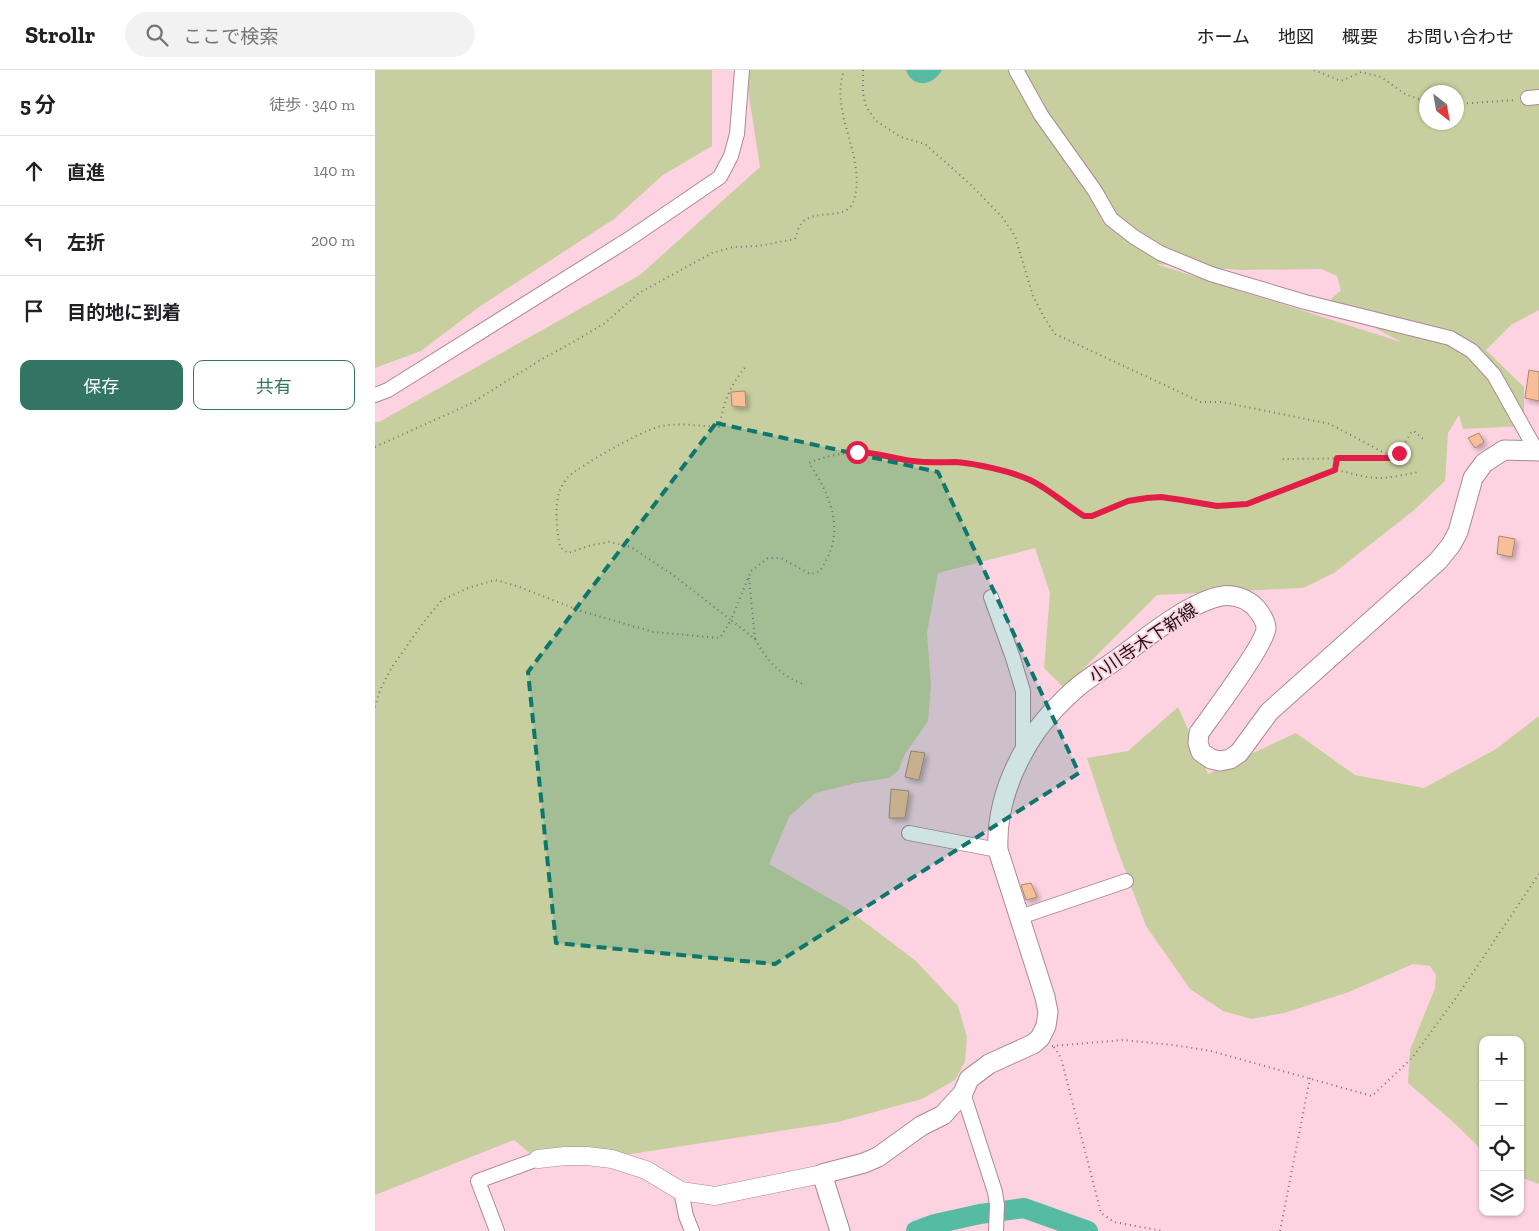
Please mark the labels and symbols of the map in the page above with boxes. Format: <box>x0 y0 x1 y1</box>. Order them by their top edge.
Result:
north arrow <box>1419 85 1464 130</box>
route start <box>846 441 869 464</box>
route end <box>1388 442 1411 465</box>
street label: 小川寺木下新線 <box>1085 599 1201 687</box>

